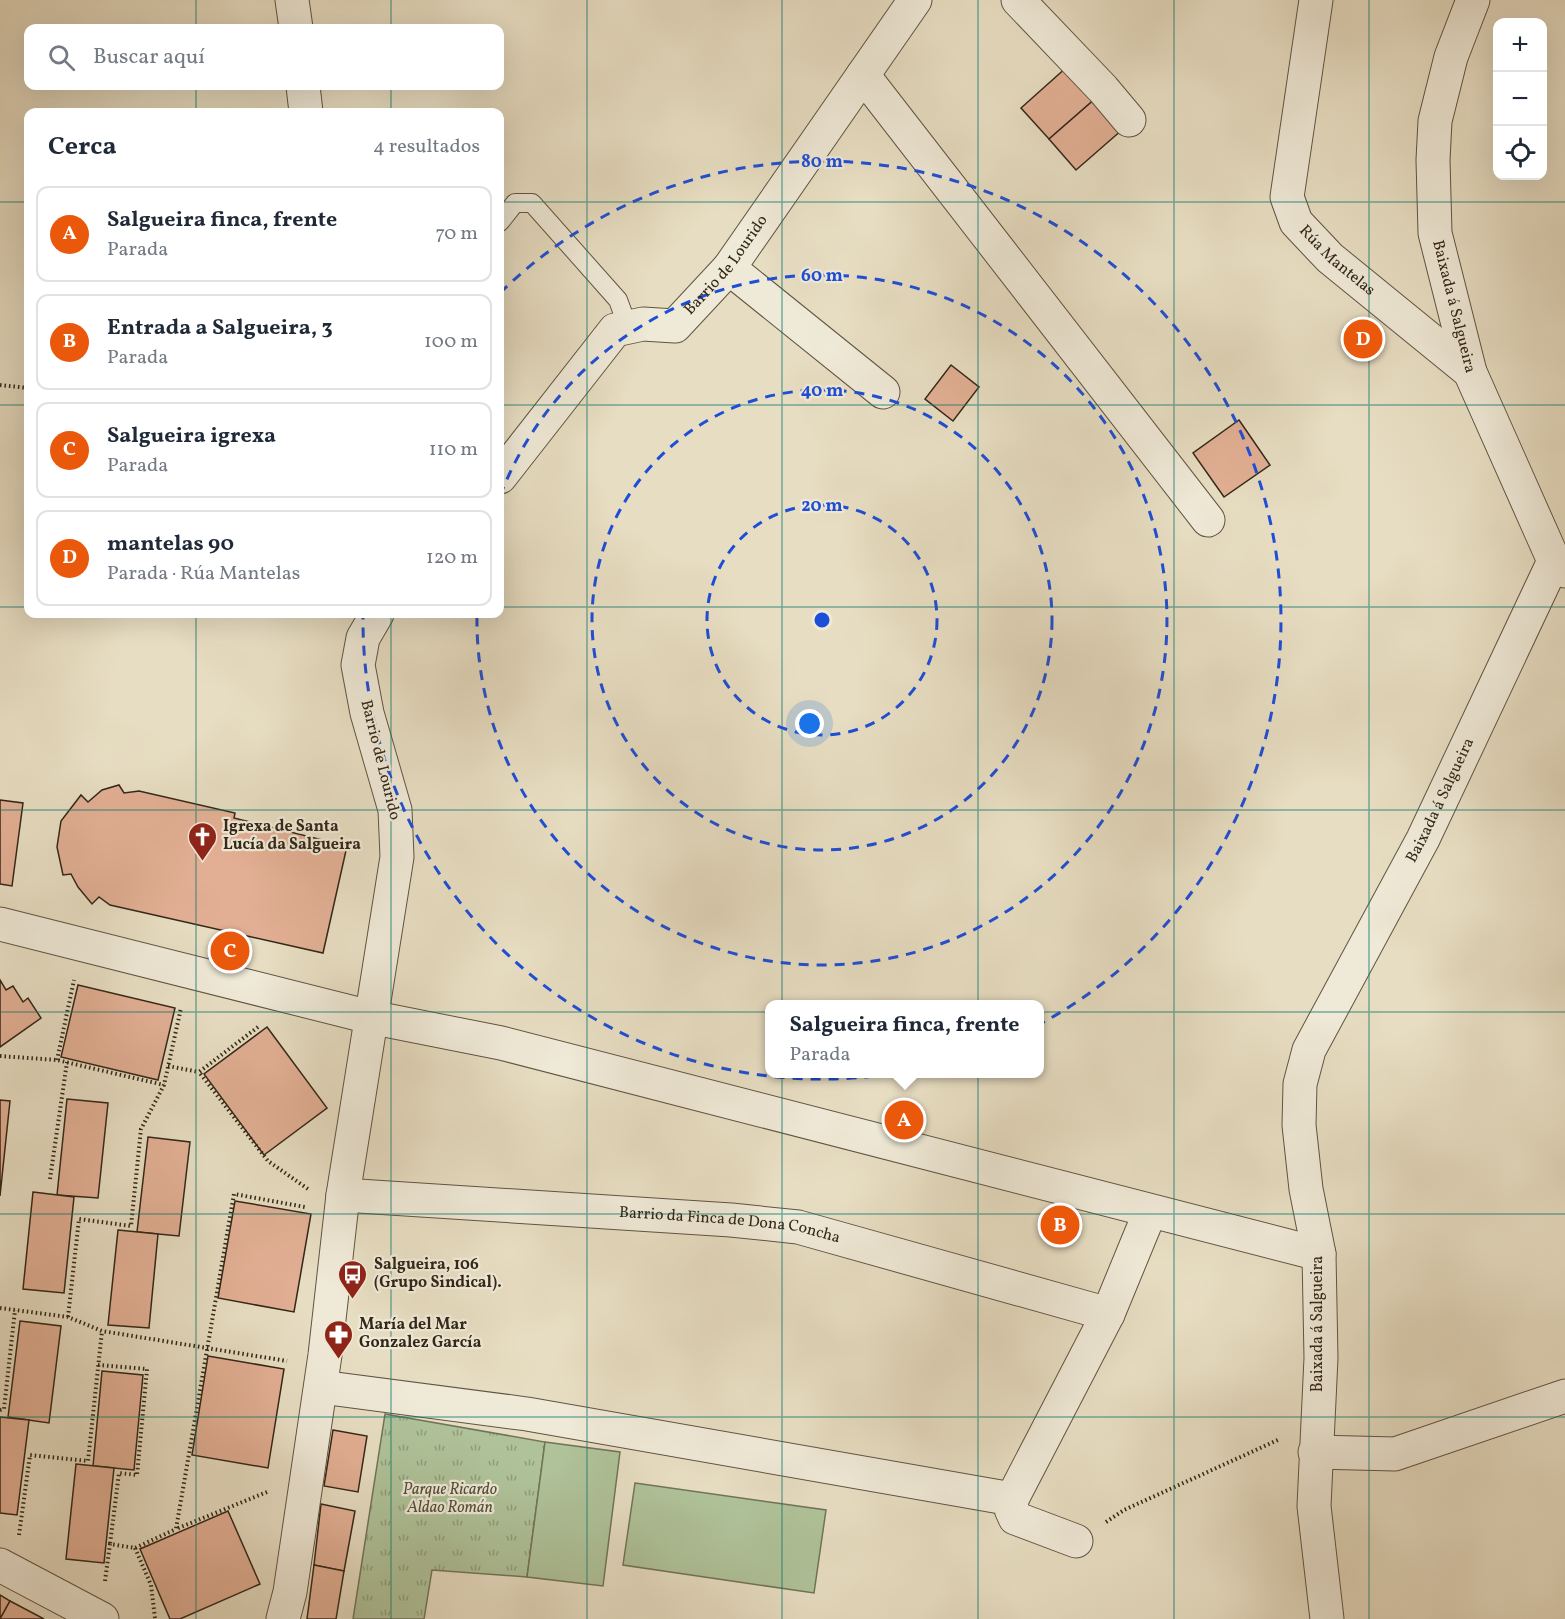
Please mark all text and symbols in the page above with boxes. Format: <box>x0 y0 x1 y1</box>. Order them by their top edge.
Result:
map controls <box>1493 18 1547 180</box>
button: + <box>1493 18 1547 72</box>
search box <box>24 24 504 90</box>
icon: search <box>45 41 78 74</box>
text: Buscar aquí <box>93 42 205 73</box>
button: − <box>1493 72 1547 126</box>
button: locate <box>1493 126 1547 180</box>
text: Cerca <box>48 129 117 165</box>
text: 4 resultados <box>373 133 480 161</box>
text: 80 m <box>801 150 843 175</box>
text: Salgueira finca, frente <box>107 205 337 236</box>
street label: Barrio de Lourido <box>679 211 773 320</box>
text: A <box>62 220 77 248</box>
text: 70 m <box>435 220 478 248</box>
street label: Rúa Mantelas <box>1294 220 1380 301</box>
text: Parada <box>107 236 168 264</box>
street label: Baixada á Salgueira <box>1426 238 1481 375</box>
text: 60 m <box>801 264 843 289</box>
text: Entrada a Salgueira, 3 <box>107 313 333 344</box>
pin: D <box>1344 316 1382 362</box>
text: B <box>63 328 76 356</box>
text: 100 m <box>424 328 478 356</box>
text: Parada <box>107 344 168 372</box>
text: 40 m <box>801 379 843 404</box>
text: Salgueira igrexa <box>107 421 276 452</box>
text: C <box>63 436 76 464</box>
text: 110 m <box>429 436 478 464</box>
text: Parada <box>107 452 168 480</box>
text: 20 m <box>801 494 843 519</box>
text: mantelas 90 <box>107 529 234 560</box>
text: D <box>62 544 77 572</box>
text: 120 m <box>426 544 478 572</box>
text: Parada · Rúa Mantelas <box>107 560 300 588</box>
centre of rings <box>812 610 832 630</box>
street label: Barrio de Lourido <box>354 698 406 822</box>
your location <box>795 709 824 738</box>
street label: Baixada á Salgueira <box>1401 734 1480 867</box>
place label: Igrexa de Santa Lucía da Salgueira <box>223 816 361 856</box>
church icon: Igrexa de Santa Lucía da Salgueira <box>186 820 218 862</box>
pin: C <box>210 928 250 974</box>
popup <box>765 1000 1044 1078</box>
text: Salgueira finca, frente <box>789 1010 1020 1041</box>
text: Parada <box>789 1041 851 1069</box>
pin: A <box>884 1098 924 1142</box>
street label: Barrio da Finca de Dona Concha <box>618 1202 843 1249</box>
pin: B <box>1040 1202 1080 1248</box>
place label: Salgueira, 106 (Grupo Sindical). <box>374 1254 502 1294</box>
street label: Baixada á Salgueira <box>1307 1256 1329 1392</box>
bus stop icon: Salgueira, 106 (Grupo Sindical). <box>337 1258 369 1300</box>
place label: María del Mar Gonzalez García <box>359 1314 482 1354</box>
pharmacy icon: María del Mar Gonzalez García <box>322 1318 354 1360</box>
park label: Parque Ricardo Aldao Román <box>403 1479 498 1519</box>

